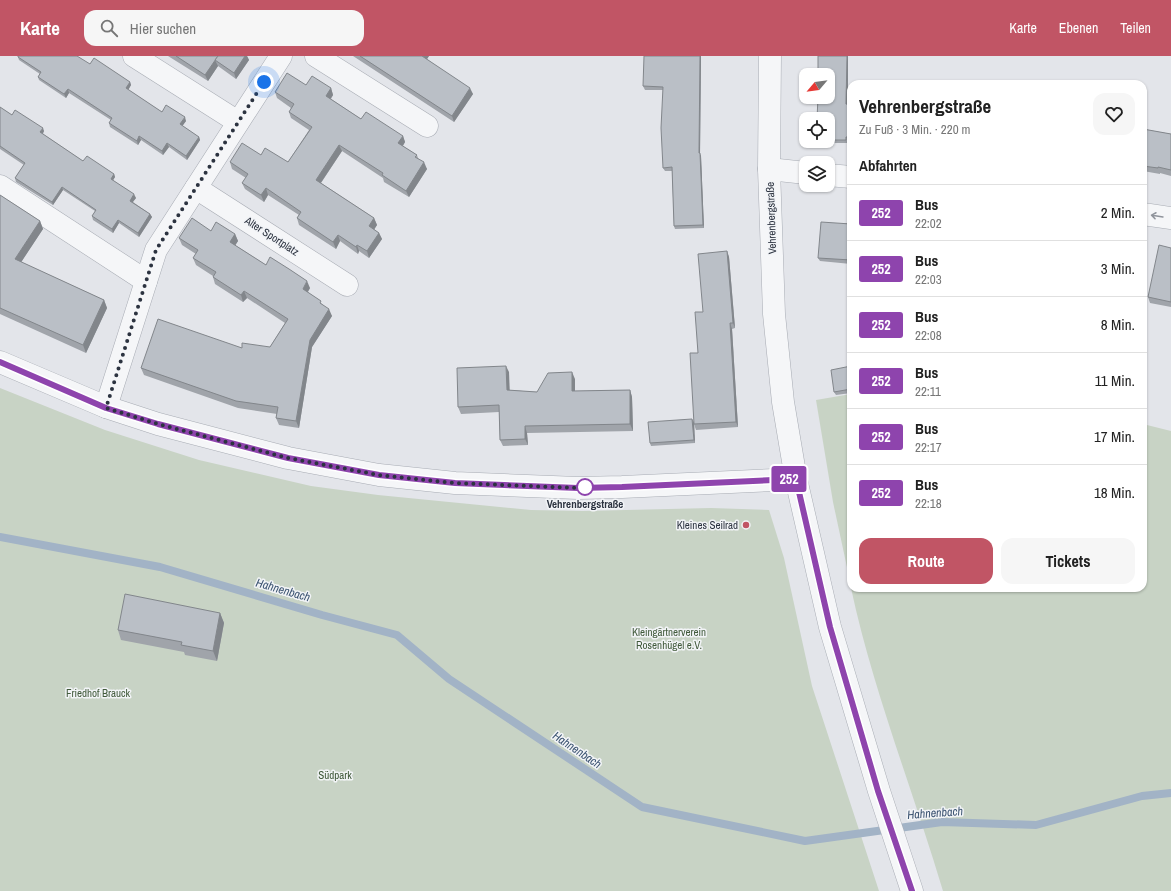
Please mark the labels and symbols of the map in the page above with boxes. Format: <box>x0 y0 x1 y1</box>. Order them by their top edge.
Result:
north arrow <box>799 68 835 104</box>
your location <box>254 72 274 92</box>
street label: Vehrenbergstraße <box>763 182 779 254</box>
one-way arrow <box>1151 212 1164 220</box>
street label: Alter Sportplatz <box>241 213 302 259</box>
line badge: 252 <box>766 466 812 492</box>
marker: Vehrenbergstraße <box>576 478 594 496</box>
place label: Vehrenbergstraße <box>547 497 623 511</box>
place label: Kleines Seilrad <box>677 518 738 532</box>
marker: Kleines Seilrad <box>741 520 751 530</box>
water label: Hahnenbach <box>254 575 312 605</box>
park label: Kleingärtnerverein Rosenhügel e.V. <box>632 625 706 652</box>
park label: Friedhof Brauck <box>66 686 131 700</box>
water label: Hahnenbach <box>549 728 605 772</box>
park label: Südpark <box>318 768 352 782</box>
water label: Hahnenbach <box>907 803 963 823</box>

